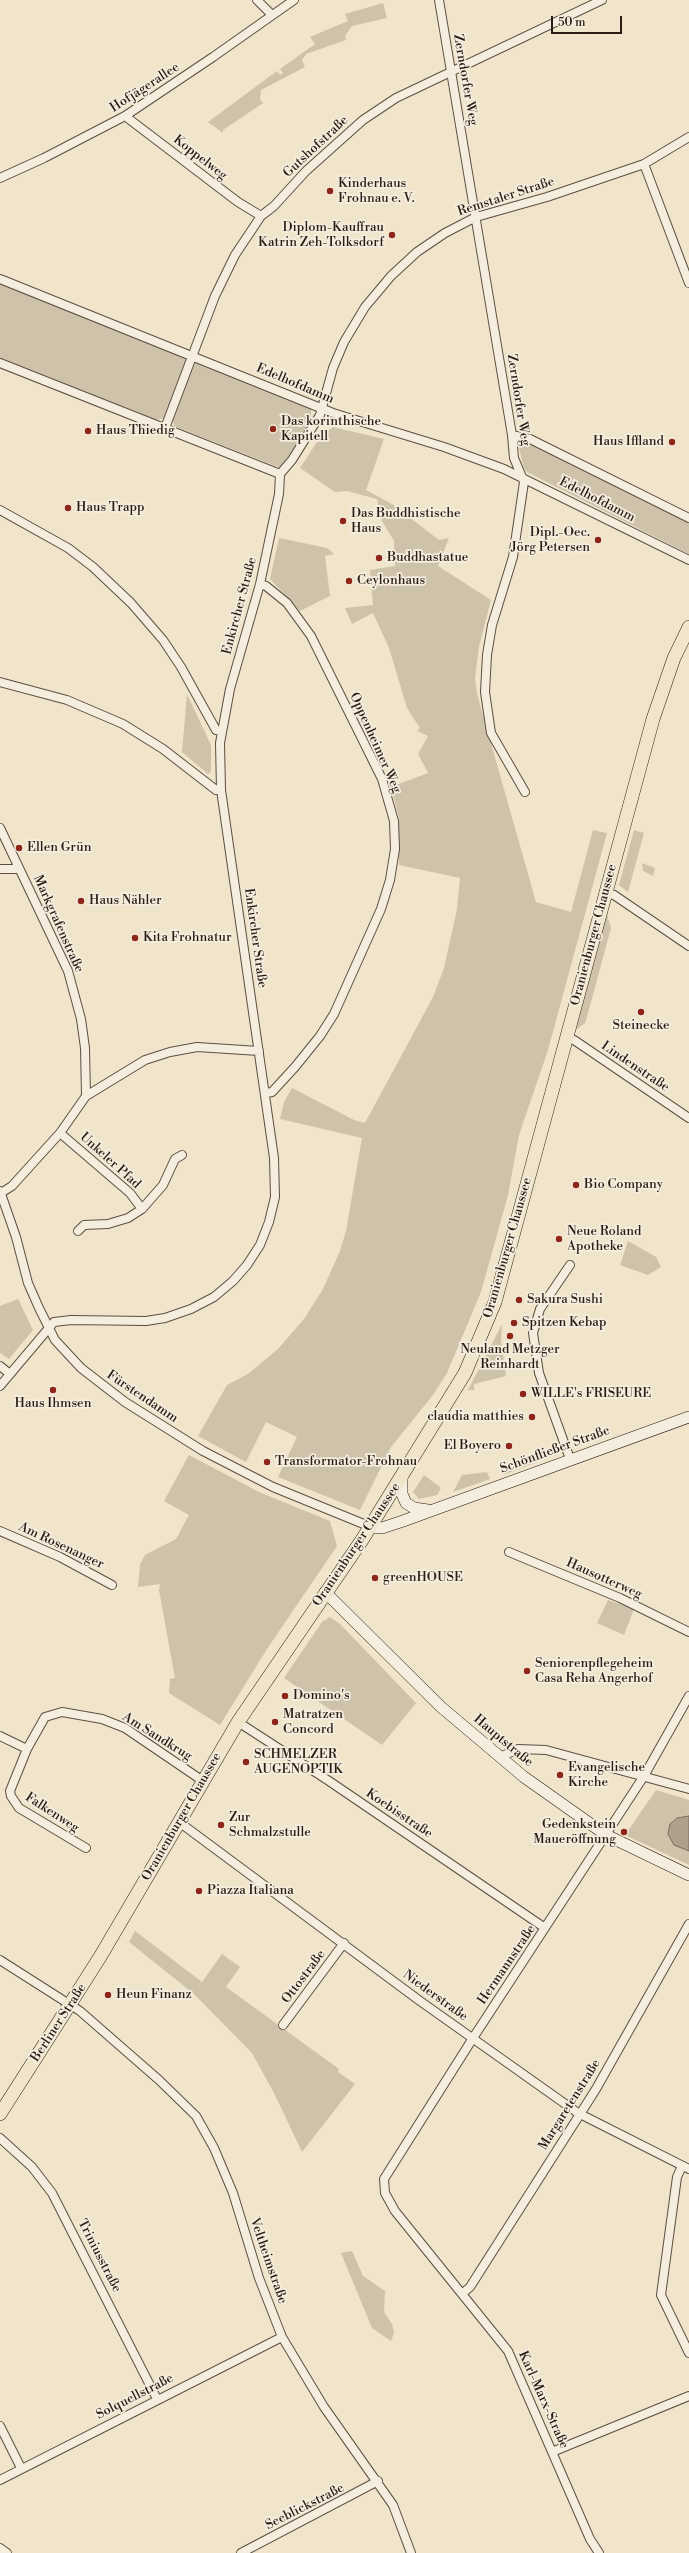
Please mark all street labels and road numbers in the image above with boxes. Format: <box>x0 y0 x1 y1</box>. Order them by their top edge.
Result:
street label: Zerndorfer Weg <box>449 33 481 127</box>
street label: Hofjägerallee <box>107 60 183 116</box>
street label: Gutshofstraße <box>280 113 352 181</box>
street label: Koppelweg <box>170 132 230 184</box>
street label: Remstaler Straße <box>456 174 556 220</box>
street label: Zerndorfer Weg <box>503 353 533 447</box>
street label: Edelhofdamm <box>254 361 336 407</box>
street label: Edelhofdamm <box>556 474 638 526</box>
street label: Enkircher Straße <box>219 555 261 657</box>
street label: Oppenheimer Weg <box>346 690 404 796</box>
street label: Oranienburger Chaussee <box>568 863 620 1007</box>
street label: Markgrafenstraße <box>29 873 87 975</box>
street label: Enkircher Straße <box>240 887 270 989</box>
street label: Lindenstraße <box>598 1039 672 1095</box>
street label: Unkeler Pfad <box>76 1130 144 1192</box>
street label: Oranienburger Chaussee <box>480 1176 536 1320</box>
street label: Fürstendamm <box>103 1367 181 1427</box>
street label: Schönfließer Straße <box>498 1423 612 1477</box>
street label: Oranienburger Chaussee <box>310 1480 404 1610</box>
street label: Am Rosenanger <box>16 1519 106 1573</box>
street label: Hausotterweg <box>564 1555 644 1603</box>
street label: Am Sandkrug <box>119 1709 195 1765</box>
street label: Hauptstraße <box>470 1712 536 1770</box>
street label: Oranienburger Chaussee <box>139 1750 225 1884</box>
street label: Koebisstraße <box>363 1786 435 1842</box>
street label: Falkenweg <box>22 1790 82 1836</box>
street label: Hermannstraße <box>475 1922 539 2008</box>
street label: Ottostraße <box>279 1947 329 2007</box>
street label: Niederstraße <box>399 1967 471 2025</box>
street label: Berliner Straße <box>28 1981 90 2065</box>
street label: Margaretenstraße <box>536 2057 604 2153</box>
street label: Veltheimstraße <box>246 2216 290 2306</box>
street label: Triniusstraße <box>74 2217 124 2295</box>
street label: Karl-Marx-Straße <box>514 2349 572 2451</box>
street label: Solquellstraße <box>94 2371 176 2423</box>
street label: Seeblickstraße <box>263 2480 347 2534</box>

